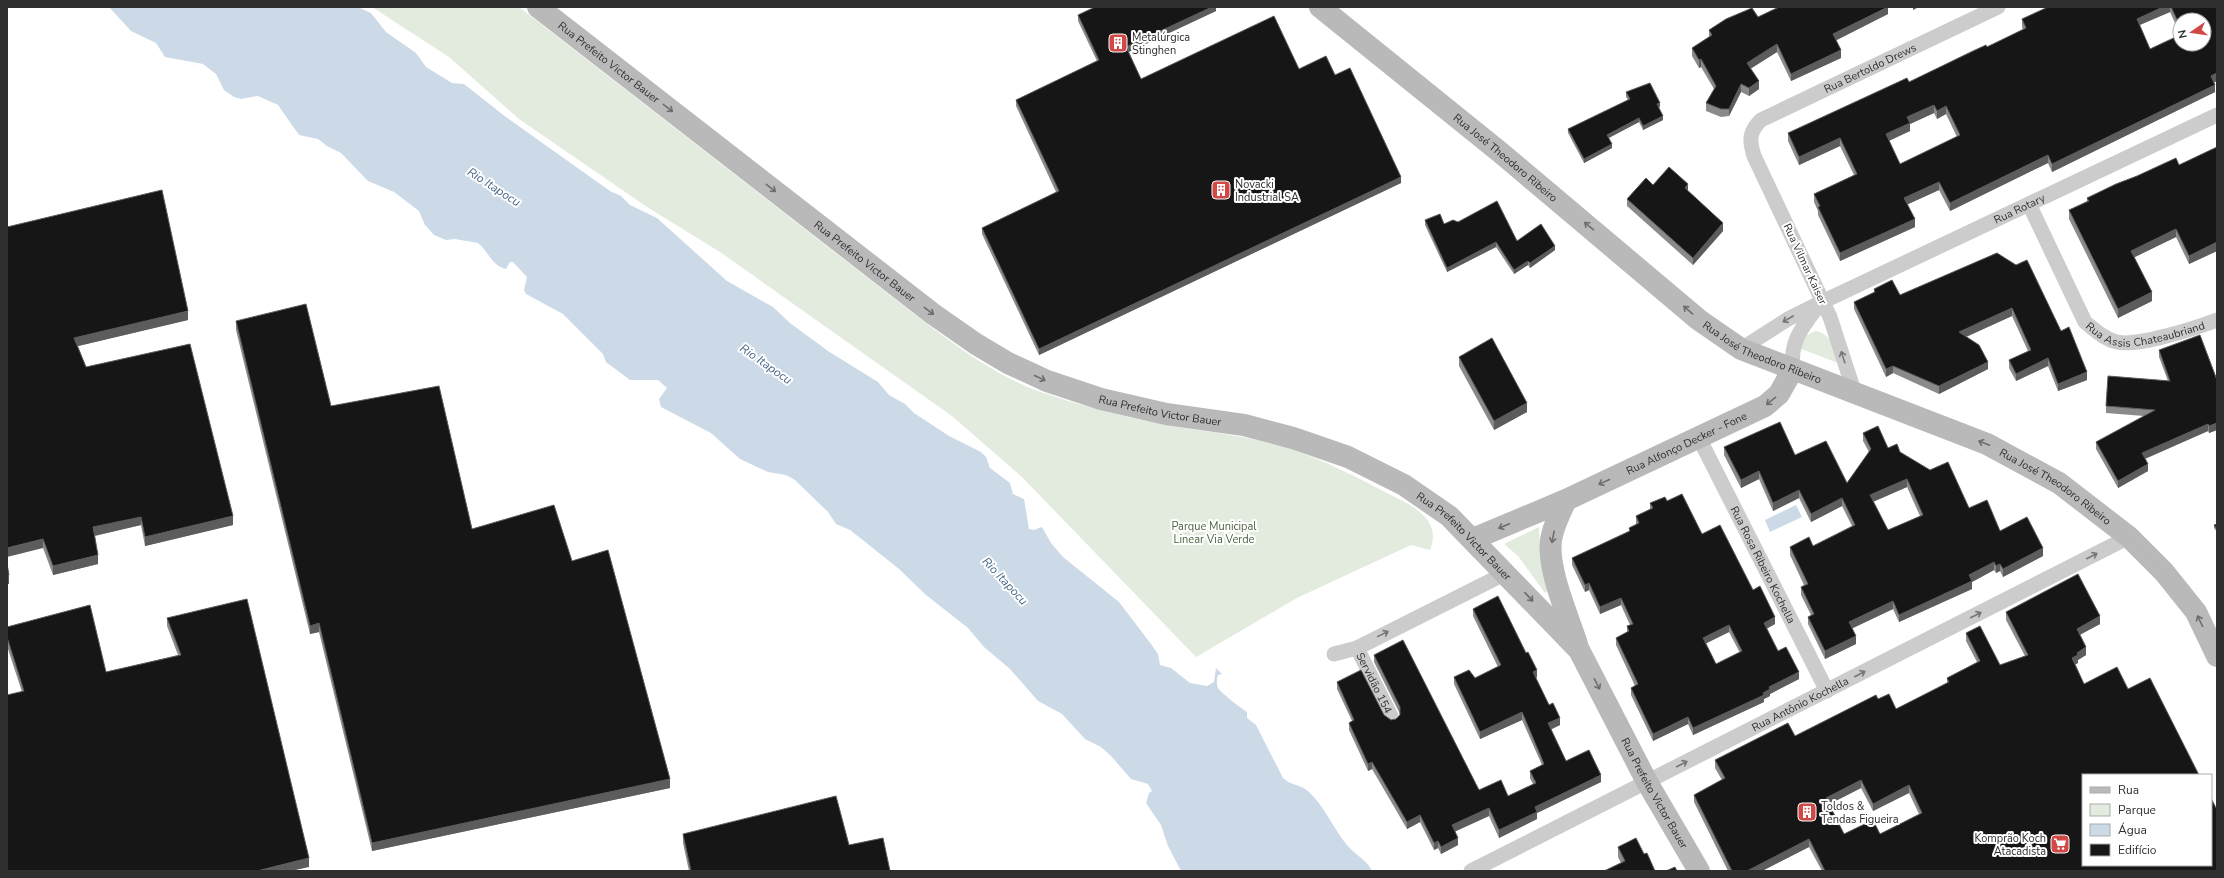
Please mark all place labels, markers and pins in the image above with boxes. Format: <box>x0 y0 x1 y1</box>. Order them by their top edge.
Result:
place label: Metalúrgica Stinghen <box>1132 30 1190 58</box>
building icon: Metalúrgica Stinghen <box>1107 32 1129 54</box>
place label: Novacki Industrial SA <box>1235 177 1299 205</box>
building icon: Novacki Industrial SA <box>1210 179 1232 201</box>
place label: Toldos & Tendas Figueira <box>1821 799 1899 827</box>
building icon: Toldos & Tendas Figueira <box>1796 801 1818 823</box>
place label: Komprão Koch Atacadista <box>1974 831 2046 859</box>
supermarket icon: Komprão Koch Atacadista <box>2049 833 2071 855</box>

